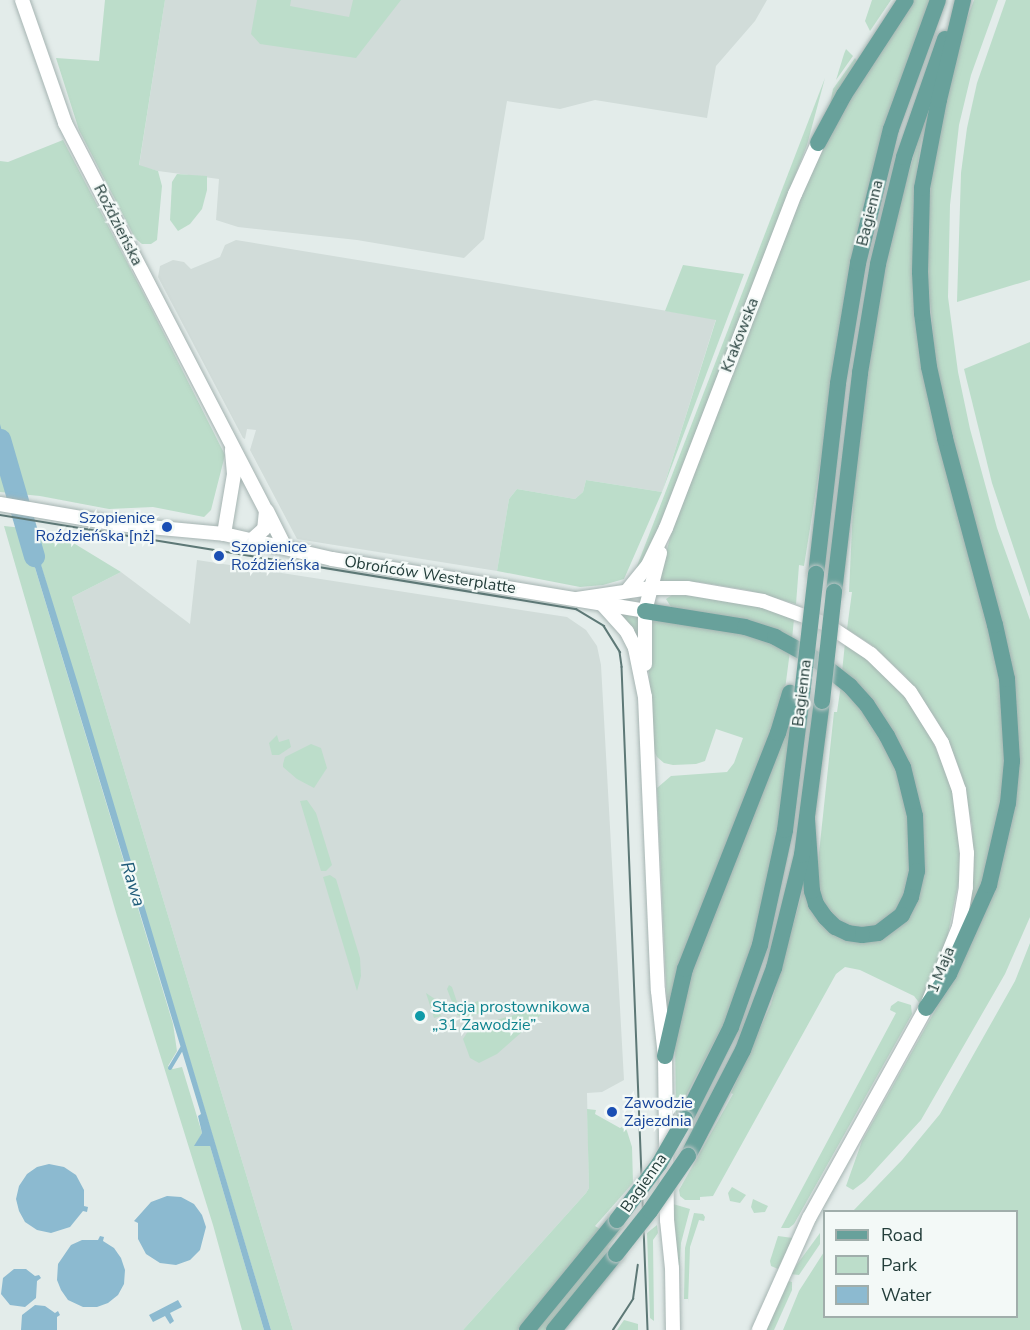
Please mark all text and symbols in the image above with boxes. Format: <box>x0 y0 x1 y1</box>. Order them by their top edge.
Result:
street label: Bagienna <box>853 178 887 248</box>
street label: Roździeńska <box>89 181 147 269</box>
street label: Krakowska <box>717 295 763 375</box>
place label: Szopienice Roździeńska [nż] <box>36 508 155 546</box>
marker: Szopienice Roździeńska [nż] <box>160 520 174 534</box>
place label: Szopienice Roździeńska <box>231 537 320 575</box>
marker: Szopienice Roździeńska <box>212 549 226 563</box>
street label: Obrońców Westerplatte <box>343 552 517 598</box>
street label: Bagienna <box>788 658 816 728</box>
water label: Rawa <box>116 859 150 909</box>
street label: 1 Maja <box>923 944 959 996</box>
place label: Stacja prostownikowa „31 Zawodzie” <box>432 997 590 1035</box>
marker: Stacja prostownikowa „31 Zawodzie” <box>413 1009 427 1023</box>
place label: Zawodzie Zajezdnia <box>624 1093 693 1131</box>
marker: Zawodzie Zajezdnia <box>605 1105 619 1119</box>
street label: Bagienna <box>617 1150 671 1216</box>
legend <box>823 1210 1018 1318</box>
text: Road <box>881 1223 923 1247</box>
text: Park <box>881 1253 917 1277</box>
text: Water <box>881 1283 932 1307</box>

